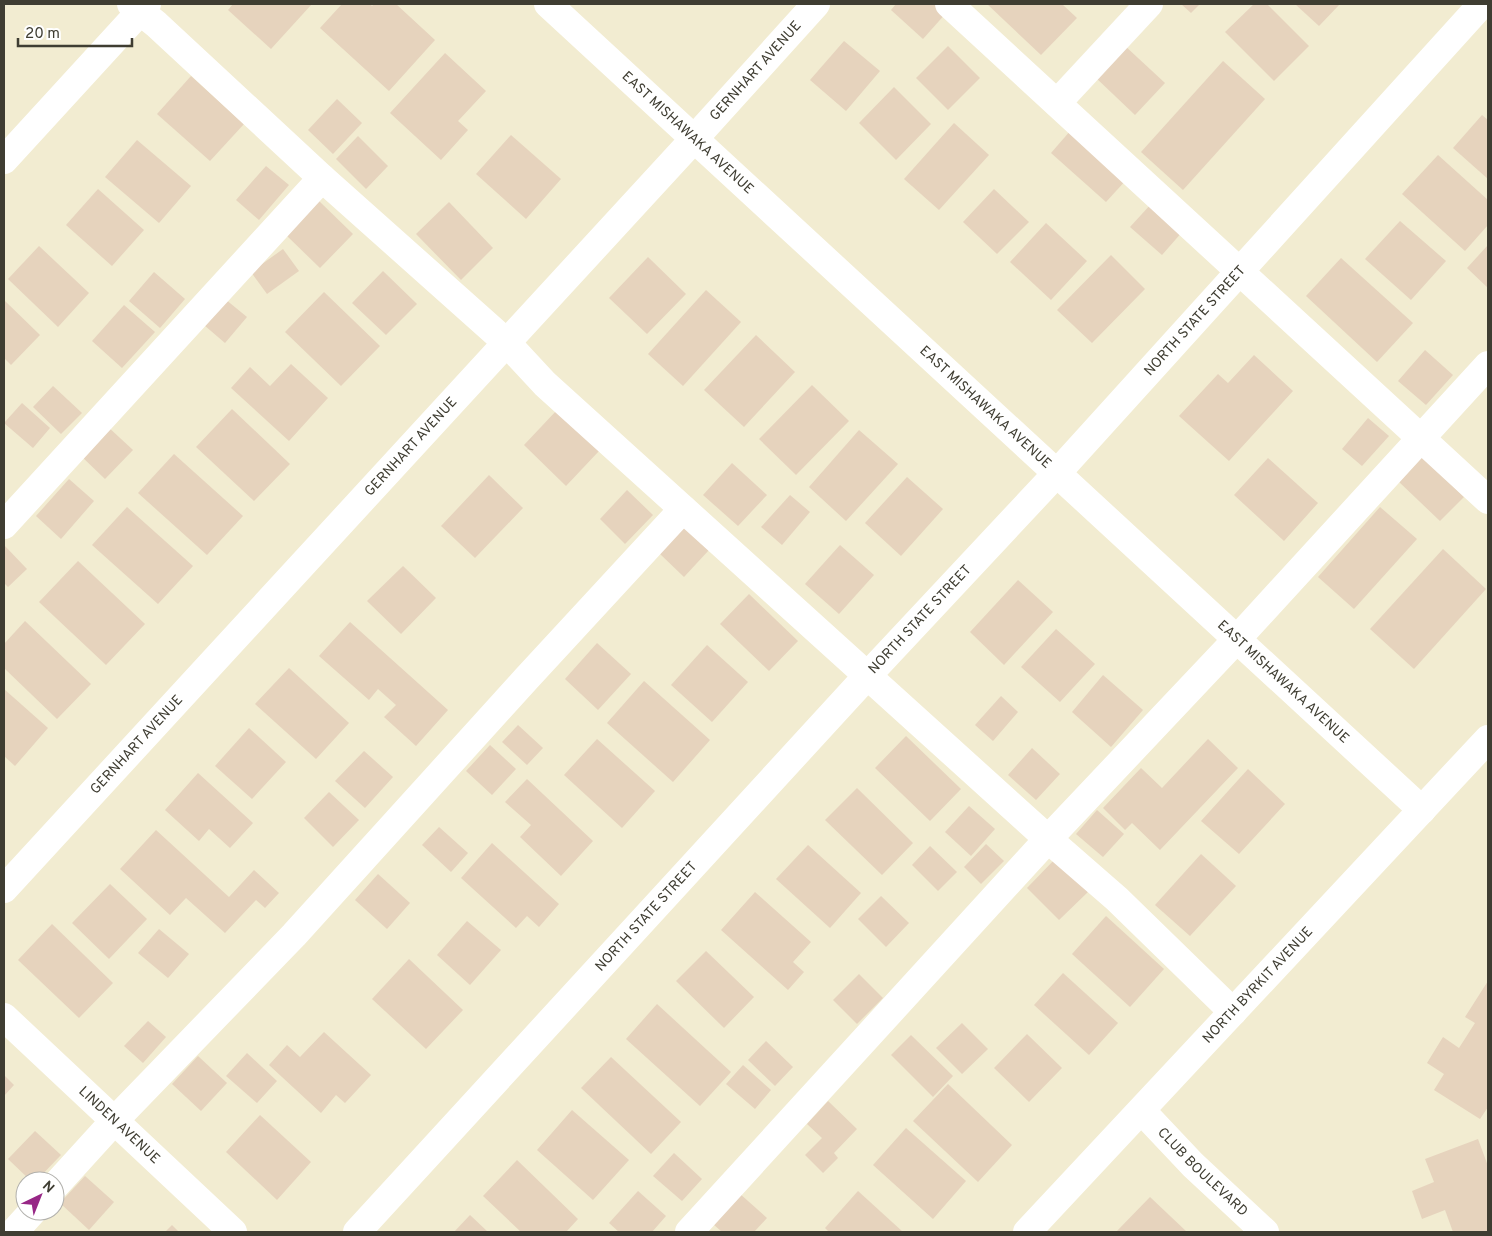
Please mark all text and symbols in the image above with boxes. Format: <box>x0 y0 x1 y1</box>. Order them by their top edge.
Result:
scale bar <box>18 15 131 47</box>
street label: GERNHART AVENUE <box>706 17 805 124</box>
text: 20 m <box>25 25 60 44</box>
street label: EAST MISHAWAKA AVENUE <box>618 68 757 198</box>
street label: NORTH STATE STREET <box>1141 262 1249 379</box>
street label: EAST MISHAWAKA AVENUE <box>916 342 1055 472</box>
street label: GERNHART AVENUE <box>361 394 461 500</box>
street label: NORTH STATE STREET <box>865 561 975 677</box>
street label: EAST MISHAWAKA AVENUE <box>1214 617 1353 747</box>
street label: GERNHART AVENUE <box>87 692 187 798</box>
street label: NORTH STATE STREET <box>592 858 701 975</box>
street label: NORTH BYRKIT AVENUE <box>1199 923 1316 1047</box>
street label: LINDEN AVENUE <box>75 1083 163 1167</box>
street label: CLUB BOULEVARD <box>1154 1124 1251 1220</box>
north arrow <box>15 1171 65 1221</box>
text: N <box>38 1178 57 1197</box>

